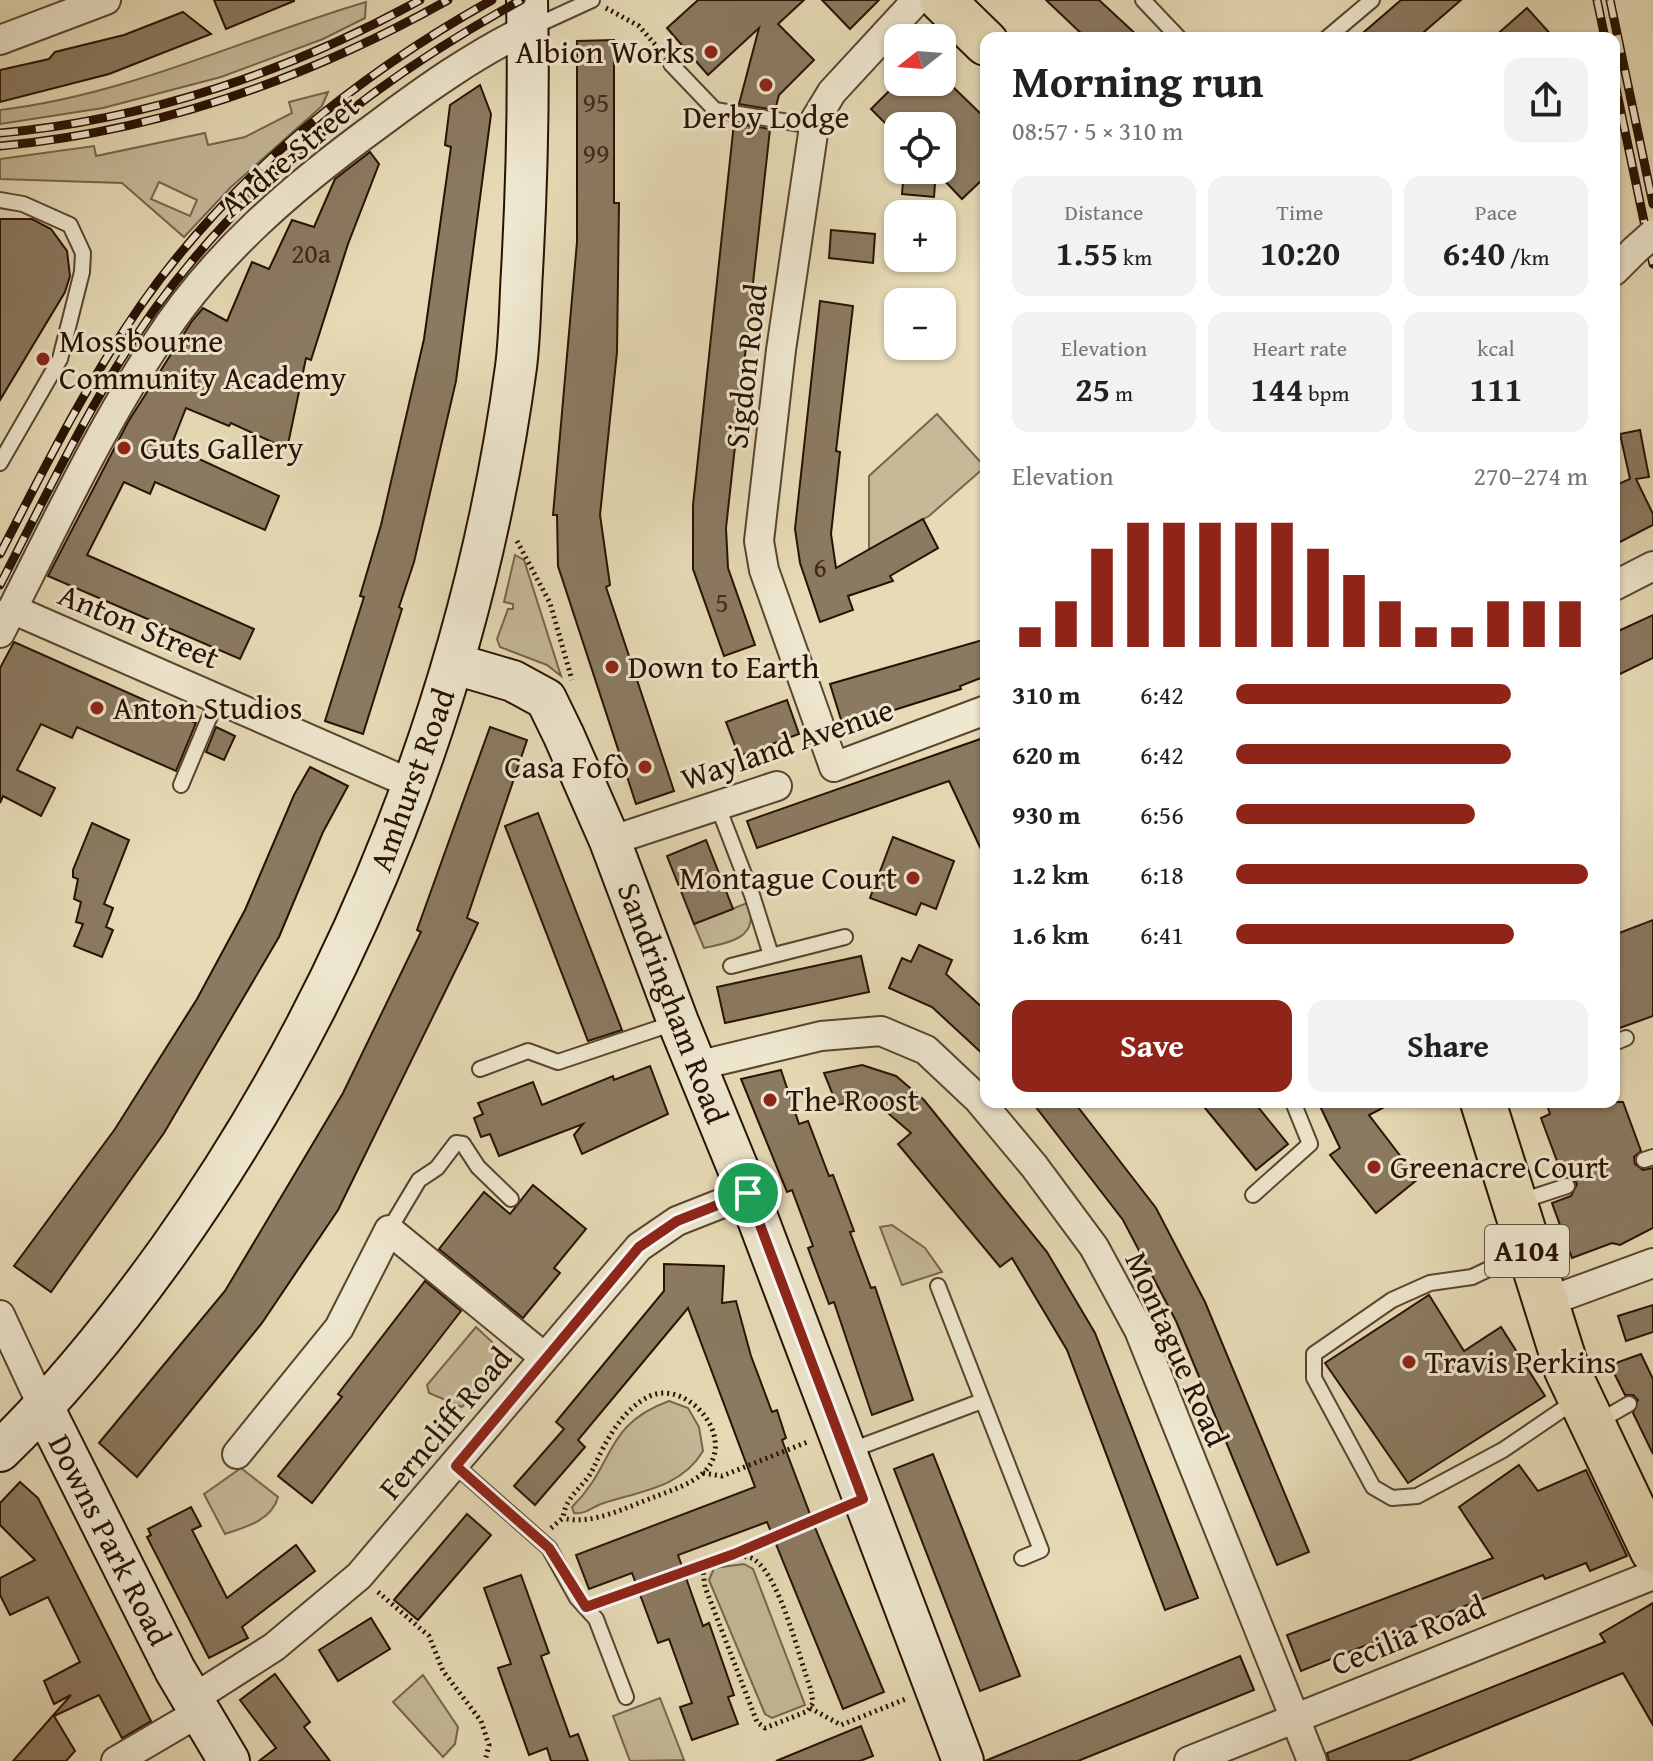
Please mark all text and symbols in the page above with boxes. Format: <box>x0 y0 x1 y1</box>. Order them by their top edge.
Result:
north arrow <box>884 24 956 96</box>
map controls <box>884 24 956 360</box>
place label: Albion Works <box>515 28 695 75</box>
marker: Albion Works <box>702 43 720 61</box>
text: Morning run <box>1012 49 1263 113</box>
button: share <box>1504 58 1588 142</box>
marker: Derby Lodge <box>757 76 775 94</box>
house number: 95 <box>583 81 609 122</box>
street label: Andre Street <box>208 83 369 228</box>
place label: Derby Lodge <box>682 93 850 140</box>
text: 08:57 · 5 × 310 m <box>1012 111 1183 150</box>
button: locate <box>884 112 956 184</box>
house number: 99 <box>583 132 609 173</box>
text: Distance <box>1065 196 1143 228</box>
text: Time <box>1277 196 1323 228</box>
text: Pace <box>1475 196 1517 228</box>
button: + <box>884 200 956 272</box>
text: 1.55 <box>1056 228 1118 277</box>
text: 10:20 <box>1260 228 1340 277</box>
text: 6:40 <box>1443 228 1505 277</box>
house number: 20a <box>291 232 332 273</box>
text: km <box>1118 241 1152 273</box>
text: /km <box>1505 241 1549 273</box>
street label: Sigdon Road <box>712 281 779 451</box>
button: − <box>884 288 956 360</box>
place label: Mossbourne Community Academy <box>59 317 347 401</box>
text: Elevation <box>1061 332 1147 364</box>
text: Heart rate <box>1253 332 1347 364</box>
text: kcal <box>1477 332 1515 364</box>
marker: Mossbourne Community Academy <box>34 350 52 368</box>
text: 25 <box>1075 364 1110 413</box>
text: 144 <box>1251 364 1303 413</box>
text: 111 <box>1470 364 1522 413</box>
text: m <box>1110 377 1133 409</box>
text: bpm <box>1303 377 1349 409</box>
place label: Guts Gallery <box>140 424 303 471</box>
marker: Guts Gallery <box>115 439 133 457</box>
text: Elevation <box>1012 456 1114 495</box>
text: 270–274 m <box>1474 456 1588 495</box>
house number: 6 <box>813 546 827 587</box>
street label: Anton Street <box>51 571 227 681</box>
house number: 5 <box>715 581 729 622</box>
place label: Down to Earth <box>628 643 819 690</box>
marker: Down to Earth <box>603 658 621 676</box>
text: 310 m <box>1012 675 1080 714</box>
text: 6:42 <box>1140 675 1184 714</box>
street label: Amhurst Road <box>357 682 466 878</box>
place label: Anton Studios <box>113 684 302 731</box>
street label: Wayland Avenue <box>674 685 899 802</box>
marker: Anton Studios <box>88 699 106 717</box>
text: 620 m <box>1012 735 1080 774</box>
text: 6:42 <box>1140 735 1184 774</box>
place label: Casa Fofò <box>504 743 629 790</box>
marker: Casa Fofò <box>636 758 654 776</box>
text: 930 m <box>1012 795 1080 834</box>
text: 6:56 <box>1140 795 1184 834</box>
place label: Montague Court <box>679 854 897 901</box>
text: 1.2 km <box>1012 855 1089 894</box>
text: 6:18 <box>1140 855 1184 894</box>
marker: Montague Court <box>904 869 922 887</box>
street label: Sandringham Road <box>606 875 741 1130</box>
text: 1.6 km <box>1012 915 1089 954</box>
text: 6:41 <box>1140 915 1184 954</box>
button: Save <box>1012 1000 1292 1092</box>
button: Share <box>1308 1000 1588 1092</box>
place label: The Roost <box>786 1076 919 1123</box>
marker: The Roost <box>761 1091 779 1109</box>
place label: Greenacre Court <box>1390 1143 1609 1190</box>
marker: Greenacre Court <box>1365 1158 1383 1176</box>
pin <box>714 1159 782 1227</box>
icon: arrive <box>726 1171 770 1215</box>
road number: A104 <box>1485 1225 1569 1277</box>
street label: Montague Road <box>1113 1244 1241 1454</box>
street label: Ferncliff Road <box>367 1336 523 1509</box>
place label: Travis Perkins <box>1425 1338 1616 1385</box>
marker: Travis Perkins <box>1400 1353 1418 1371</box>
street label: Downs Park Road <box>37 1426 184 1654</box>
street label: Cecilia Road <box>1324 1582 1492 1687</box>

